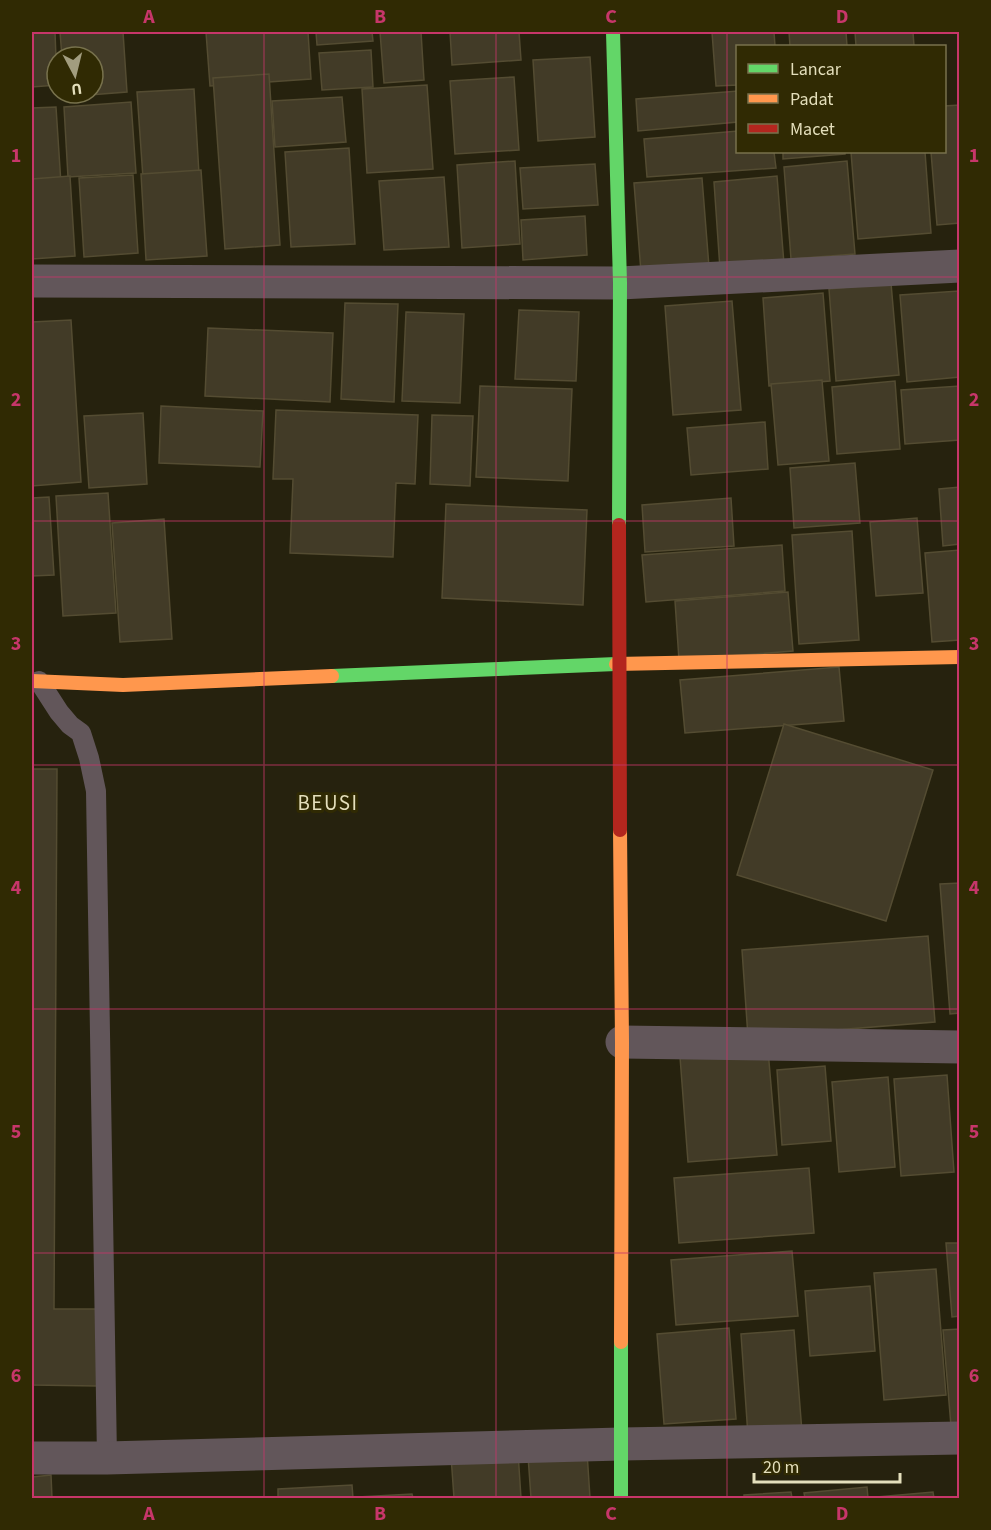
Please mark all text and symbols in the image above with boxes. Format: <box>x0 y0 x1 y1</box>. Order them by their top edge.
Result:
text: A <box>142 3 155 31</box>
text: B <box>374 3 386 31</box>
text: C <box>605 3 617 31</box>
text: D <box>836 3 848 31</box>
north arrow <box>45 45 105 105</box>
legend <box>736 45 946 153</box>
text: Lancar <box>790 57 842 82</box>
text: U <box>70 77 83 100</box>
text: Padat <box>790 87 833 112</box>
text: Macet <box>790 117 835 142</box>
text: 1 <box>11 142 21 170</box>
text: 1 <box>969 142 979 170</box>
text: 2 <box>11 386 21 414</box>
text: 2 <box>969 386 979 414</box>
text: 3 <box>11 630 21 658</box>
text: 3 <box>969 630 979 658</box>
district label: BEUSI <box>298 788 359 818</box>
text: 4 <box>11 874 22 902</box>
text: 4 <box>969 874 980 902</box>
text: 5 <box>11 1118 21 1146</box>
text: 5 <box>969 1118 979 1146</box>
text: 6 <box>11 1362 21 1390</box>
text: 6 <box>969 1362 979 1390</box>
scale bar <box>754 1446 900 1484</box>
text: 20 m <box>763 1455 799 1480</box>
text: A <box>142 1500 155 1528</box>
text: B <box>374 1500 386 1528</box>
text: C <box>605 1500 617 1528</box>
text: D <box>836 1500 848 1528</box>

